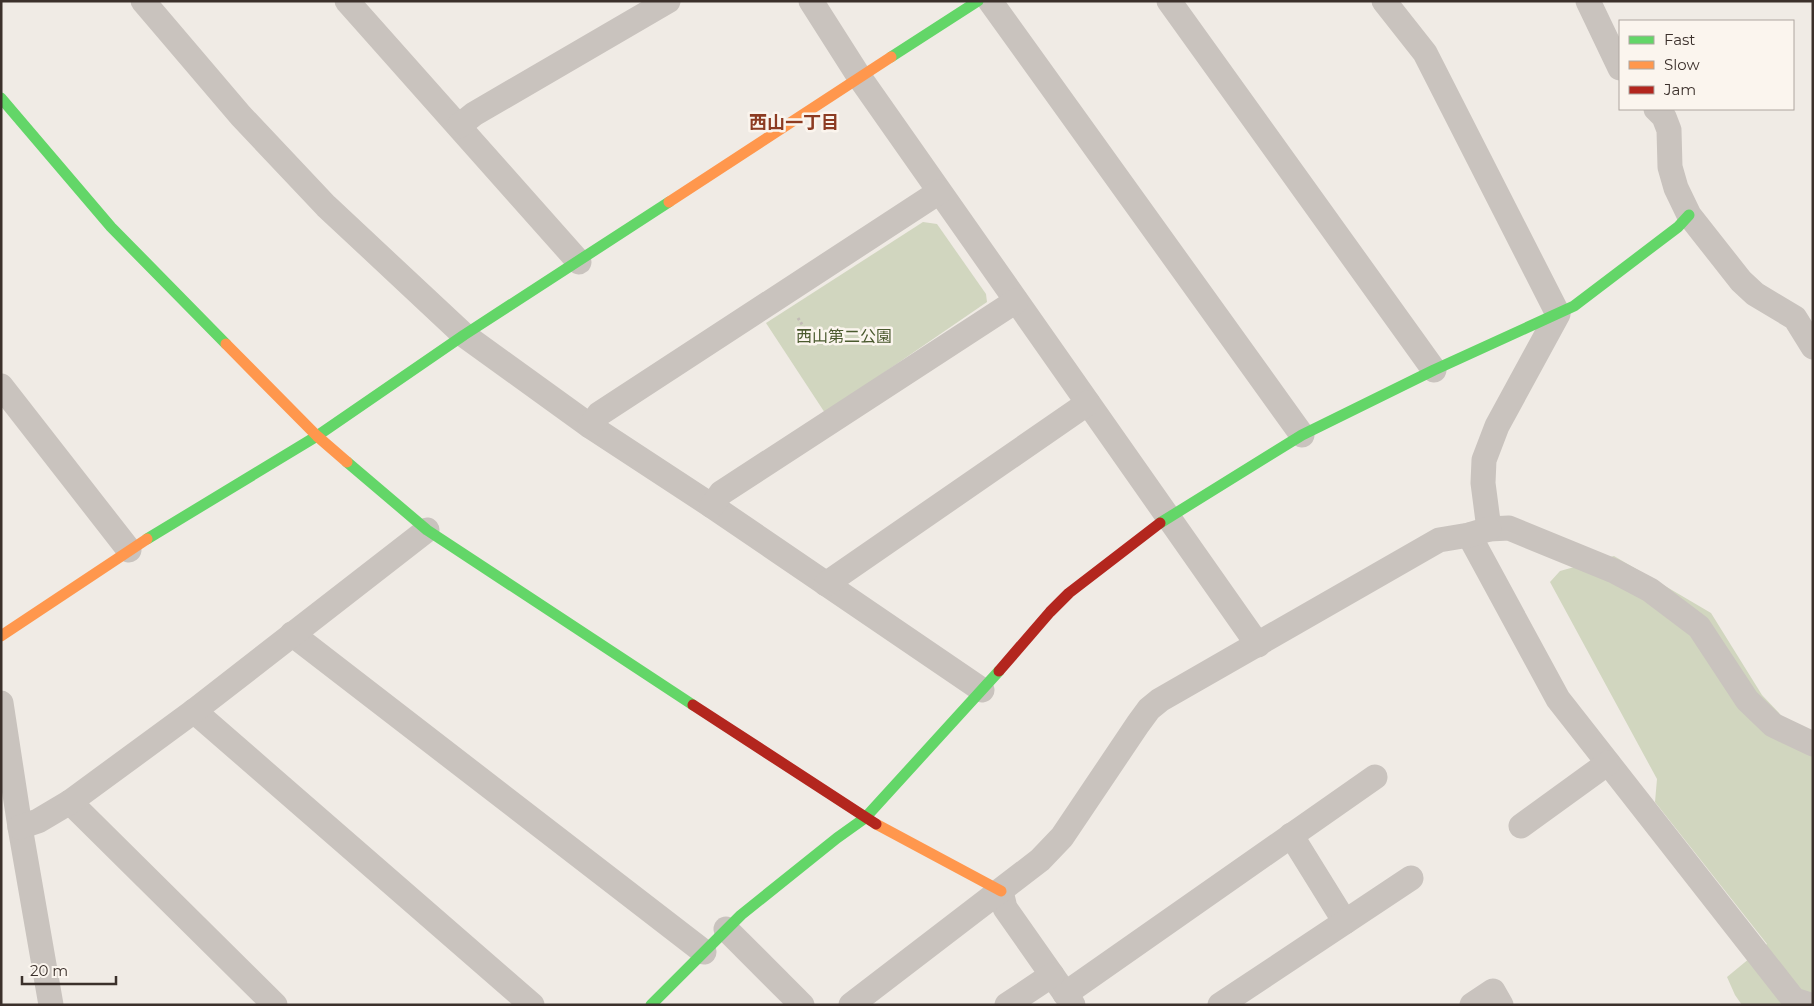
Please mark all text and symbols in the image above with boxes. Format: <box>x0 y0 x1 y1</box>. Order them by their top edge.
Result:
legend <box>1619 20 1794 110</box>
text: Fast <box>1664 30 1695 49</box>
text: Slow <box>1664 55 1700 74</box>
text: Jam <box>1663 80 1696 99</box>
district label: 西山一丁目 <box>749 112 839 134</box>
park label: 西山第二公園 <box>796 327 892 346</box>
scale bar <box>22 954 116 986</box>
text: 20 m <box>30 961 68 980</box>

